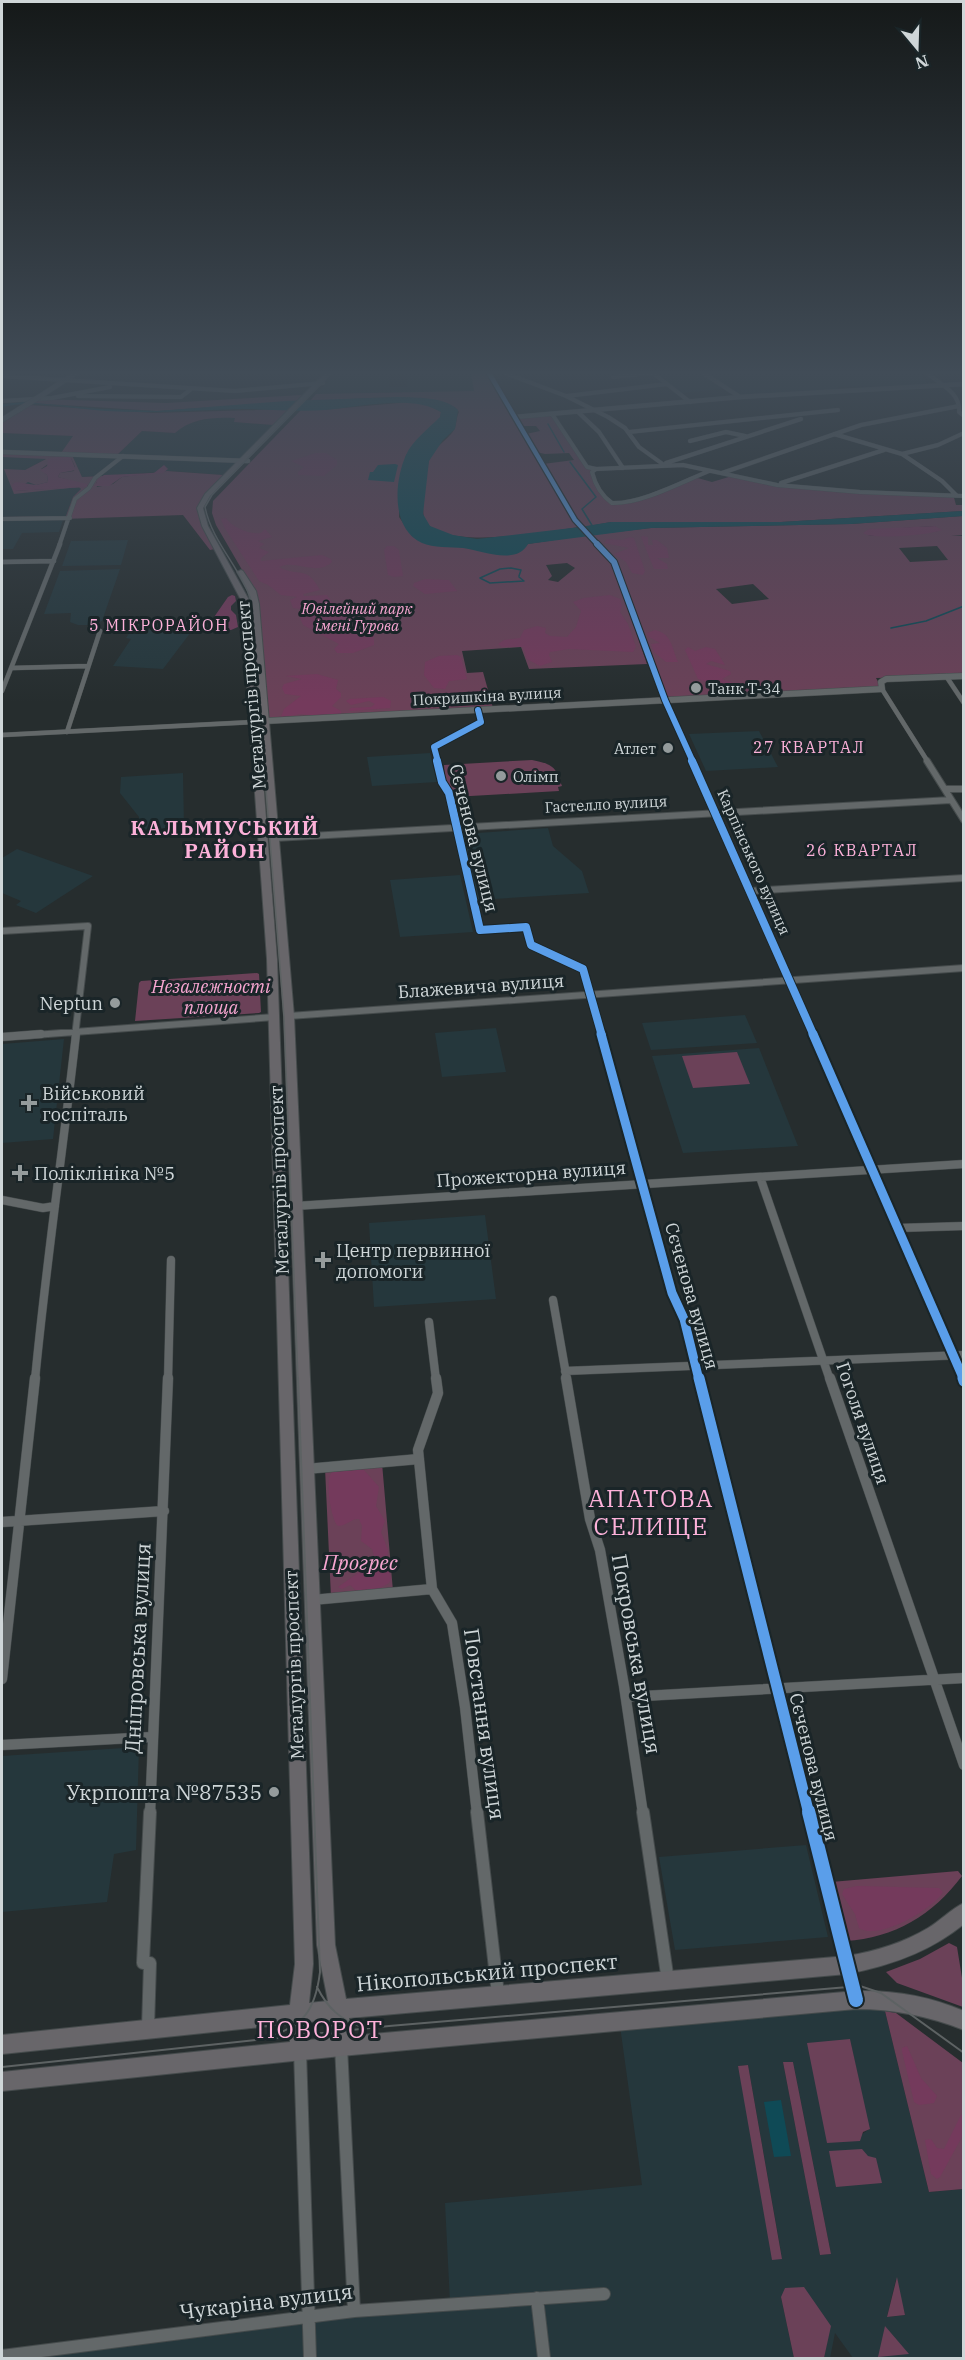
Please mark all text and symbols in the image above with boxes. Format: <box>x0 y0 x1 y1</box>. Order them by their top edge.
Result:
north arrow <box>887 18 947 78</box>
text: N <box>913 51 931 74</box>
park label: Ювілейний парк імені Гурова <box>301 599 413 635</box>
street label: Металургів проспект <box>231 600 271 790</box>
district label: 5 МІКРОРАЙОН <box>89 615 229 635</box>
place label: Танк Т-34 <box>708 679 780 698</box>
marker: Танк Т-34 <box>689 681 703 695</box>
street label: Покришкіна вулиця <box>412 683 562 709</box>
district label: 27 КВАРТАЛ <box>753 737 865 757</box>
place label: Атлет <box>614 739 656 758</box>
marker: Атлет <box>661 741 675 755</box>
street label: Сєченова вулиця <box>444 762 504 914</box>
place label: Олімп <box>513 767 559 786</box>
marker: Олімп <box>494 769 508 783</box>
street label: Карпінського вулиця <box>713 786 795 938</box>
street label: Гастелло вулиця <box>544 791 668 817</box>
district label: КАЛЬМІУСЬКИЙ РАЙОН <box>131 814 320 864</box>
district label: 26 КВАРТАЛ <box>806 840 918 860</box>
street label: Блажевича вулиця <box>397 969 565 1003</box>
park label: Незалежності площа <box>151 975 271 1019</box>
place label: Neptun <box>39 992 103 1015</box>
marker: Neptun <box>108 996 122 1010</box>
place label: Військовий госпіталь <box>42 1082 145 1126</box>
street label: Металургів проспект <box>264 1085 294 1275</box>
marker: Військовий госпіталь <box>20 1094 38 1112</box>
street label: Прожекторна вулиця <box>435 1156 627 1192</box>
place label: Поліклініка №5 <box>34 1162 175 1185</box>
marker: Поліклініка №5 <box>11 1164 29 1182</box>
street label: Сєченова вулиця <box>660 1220 724 1372</box>
place label: Центр первинної допомоги <box>336 1239 490 1283</box>
marker: Центр первинної допомоги <box>314 1251 332 1269</box>
street label: Гоголя вулиця <box>831 1359 895 1487</box>
district label: АПАТОВА СЕЛИЩЕ <box>588 1482 714 1542</box>
street label: Дніпровська вулиця <box>117 1542 157 1754</box>
park label: Прогрес <box>321 1548 398 1576</box>
street label: Покровська вулиця <box>606 1552 668 1756</box>
street label: Металургів проспект <box>279 1570 309 1760</box>
street label: Повстання вулиця <box>458 1627 512 1821</box>
street label: Сєченова вулиця <box>784 1691 844 1843</box>
place label: Укрпошта №87535 <box>67 1778 262 1806</box>
marker: Укрпошта №87535 <box>267 1785 281 1799</box>
street label: Нікопольський проспект <box>355 1947 619 1997</box>
district label: ПОВОРОТ <box>256 2013 384 2045</box>
street label: Чукаріна вулиця <box>178 2276 354 2326</box>

